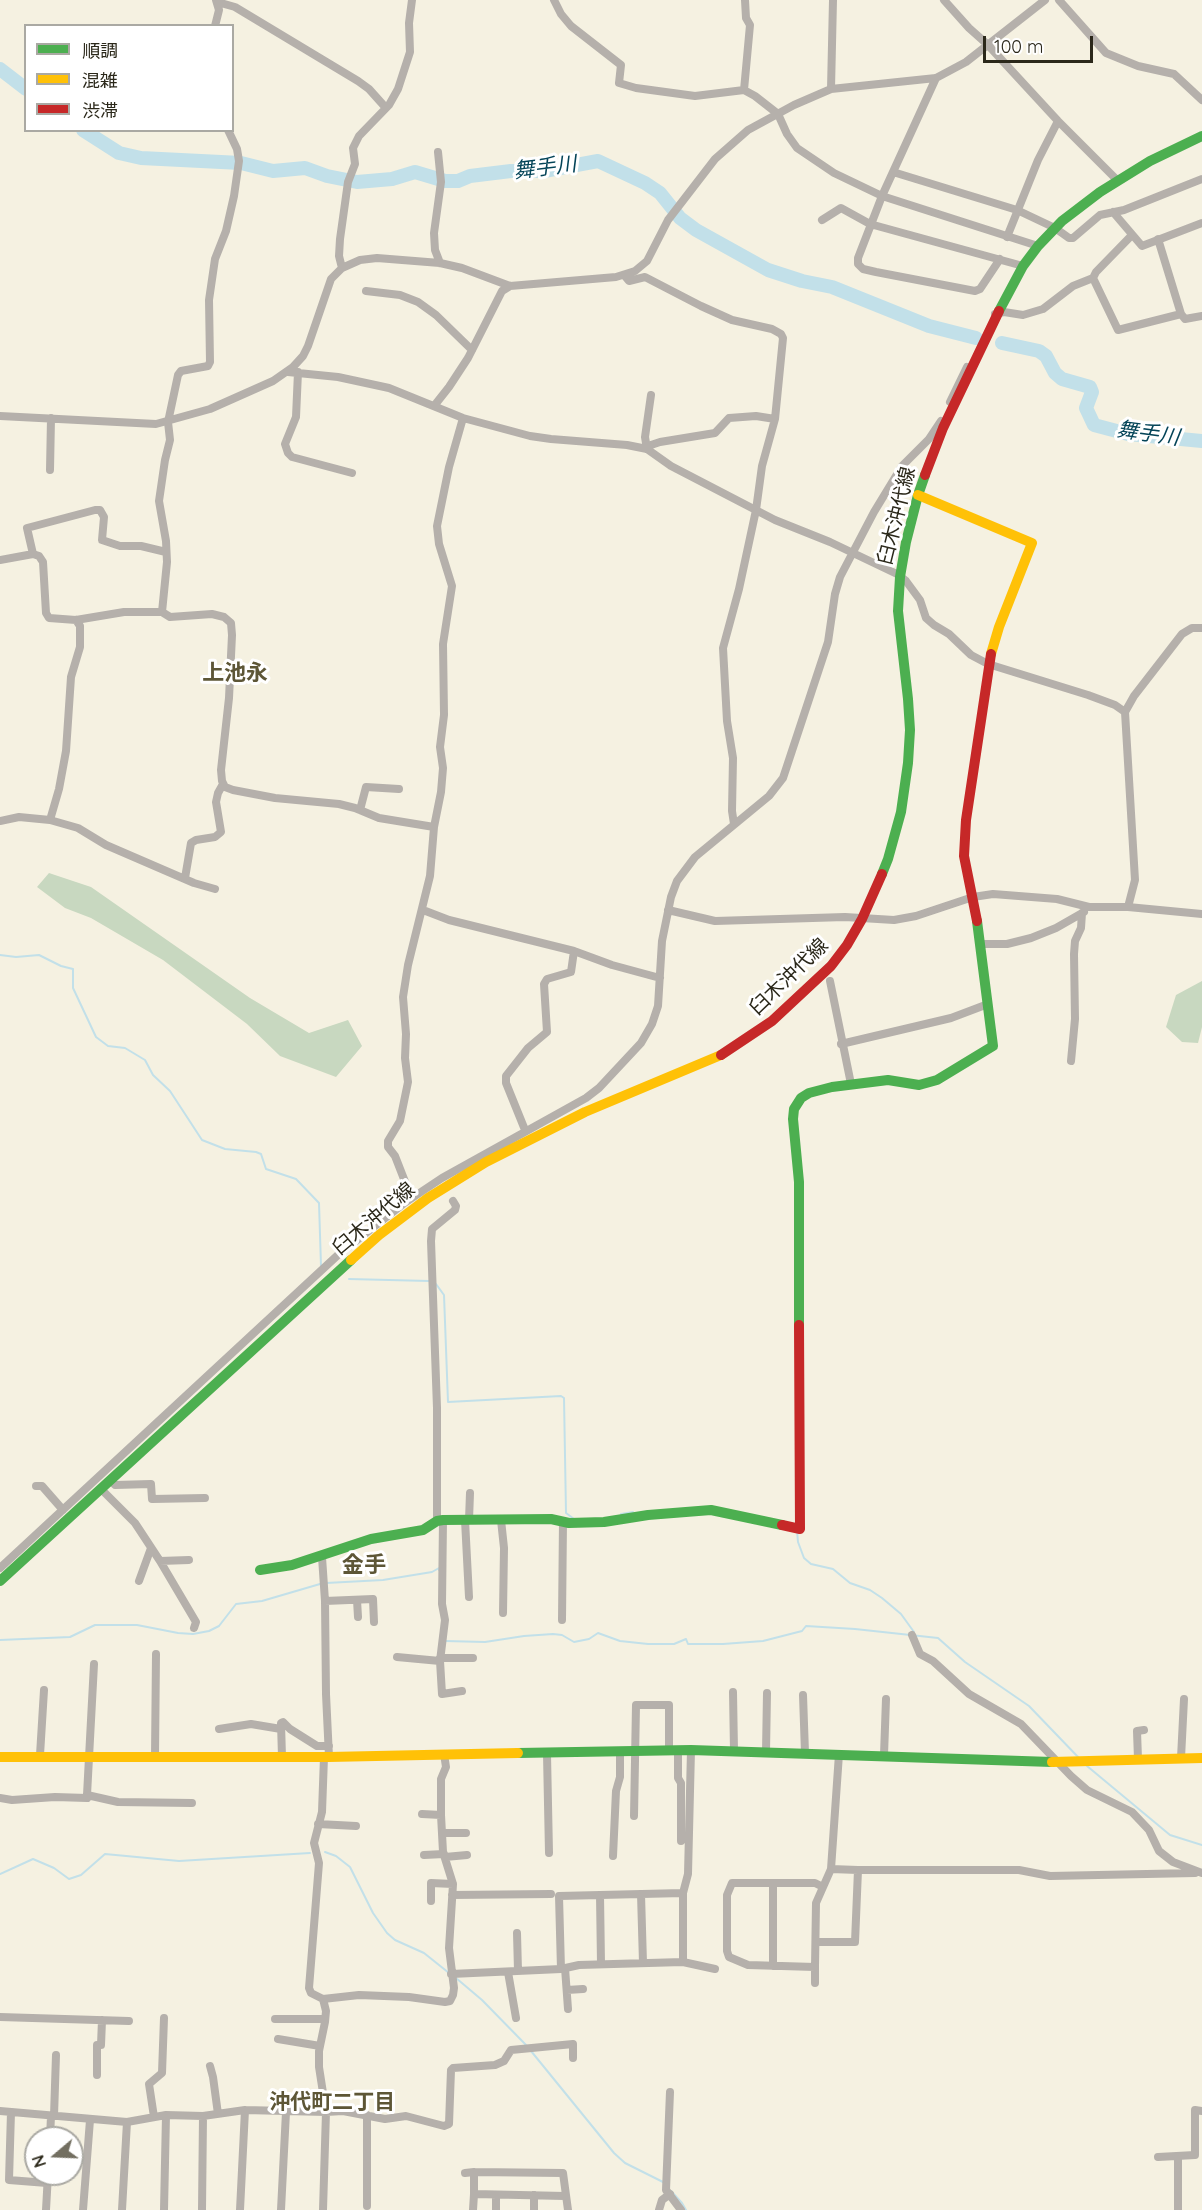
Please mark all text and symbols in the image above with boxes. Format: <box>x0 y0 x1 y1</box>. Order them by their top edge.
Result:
legend <box>24 24 234 132</box>
scale bar <box>986 24 1096 62</box>
text: 100 m <box>994 35 1043 58</box>
text: 順調 <box>82 39 118 62</box>
text: 混雑 <box>82 69 118 92</box>
text: 渋滞 <box>82 99 118 122</box>
water label: 舞手川 <box>512 152 578 184</box>
water label: 舞手川 <box>1115 417 1181 451</box>
street label: 臼木沖代線 <box>873 465 921 567</box>
district label: 上池永 <box>202 660 268 686</box>
street label: 臼木沖代線 <box>745 934 833 1020</box>
street label: 臼木沖代線 <box>328 1178 420 1260</box>
district label: 金手 <box>342 1552 386 1578</box>
district label: 沖代町二丁目 <box>269 2090 395 2116</box>
north arrow <box>24 2126 84 2186</box>
text: N <box>28 2152 50 2170</box>

